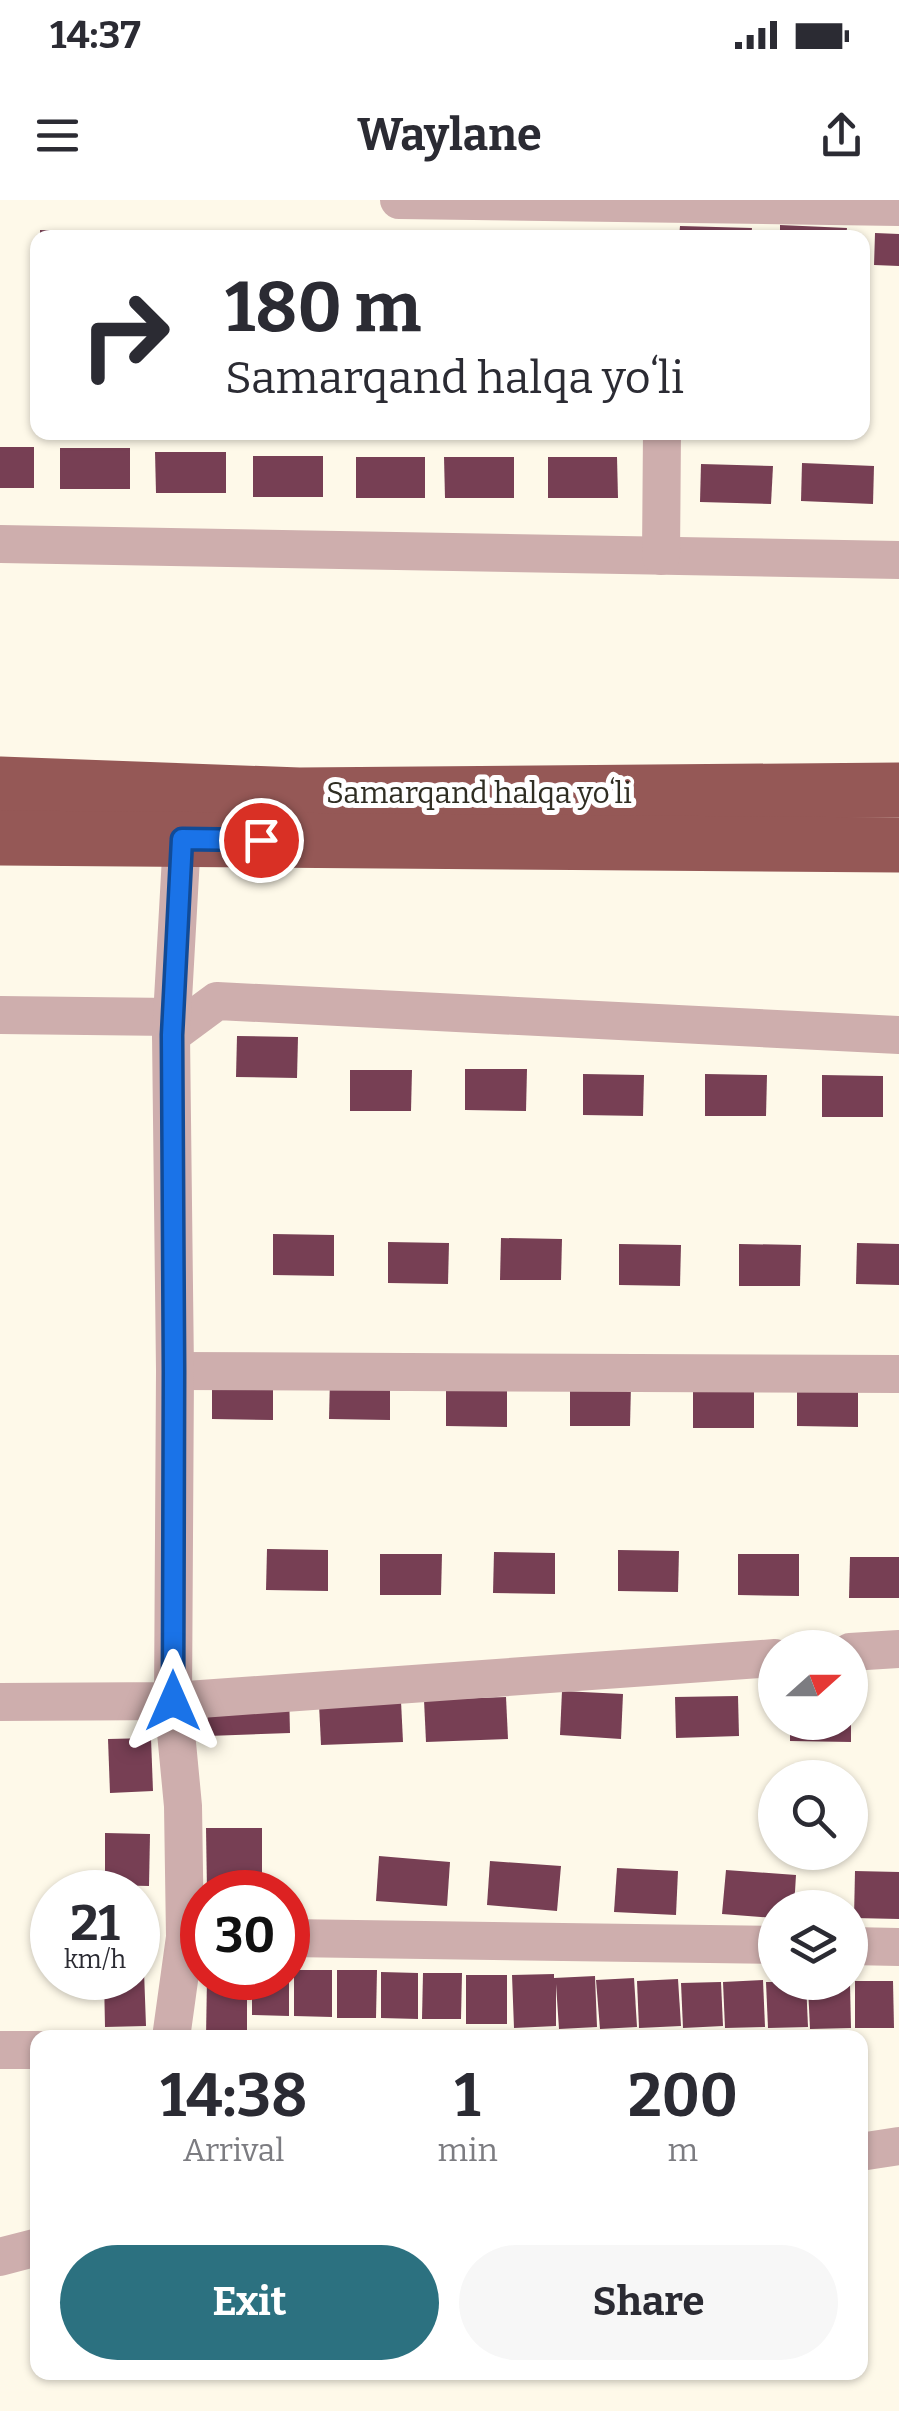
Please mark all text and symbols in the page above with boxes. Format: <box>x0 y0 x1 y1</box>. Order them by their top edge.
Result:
text: 14:37 <box>50 12 141 58</box>
icon: menu <box>30 108 85 163</box>
text: Waylane <box>357 108 542 162</box>
icon: share <box>814 108 869 163</box>
text: 180 m <box>225 266 421 350</box>
icon: right <box>60 270 190 400</box>
text: Samarqand halqa yoʻli <box>225 351 684 405</box>
street label: Samarqand halqa yoʻli <box>326 775 632 811</box>
pin <box>219 798 304 883</box>
icon: arrive <box>234 813 289 868</box>
north arrow <box>758 1630 868 1740</box>
map controls <box>758 1630 868 2000</box>
position arrow <box>121 1649 225 1753</box>
button: search <box>758 1760 868 1870</box>
speed limit sign: 30 <box>180 1870 310 2000</box>
button: layers <box>758 1890 868 2000</box>
text: 21 <box>70 1893 120 1953</box>
text: km/h <box>64 1945 126 1975</box>
text: 14:38 <box>160 2060 307 2132</box>
text: 1 <box>455 2060 481 2132</box>
text: 200 <box>628 2060 738 2132</box>
text: Arrival <box>183 2131 284 2169</box>
text: min <box>437 2131 498 2169</box>
text: m <box>668 2131 698 2169</box>
button: Exit <box>60 2245 439 2360</box>
button: Share <box>459 2245 838 2360</box>

